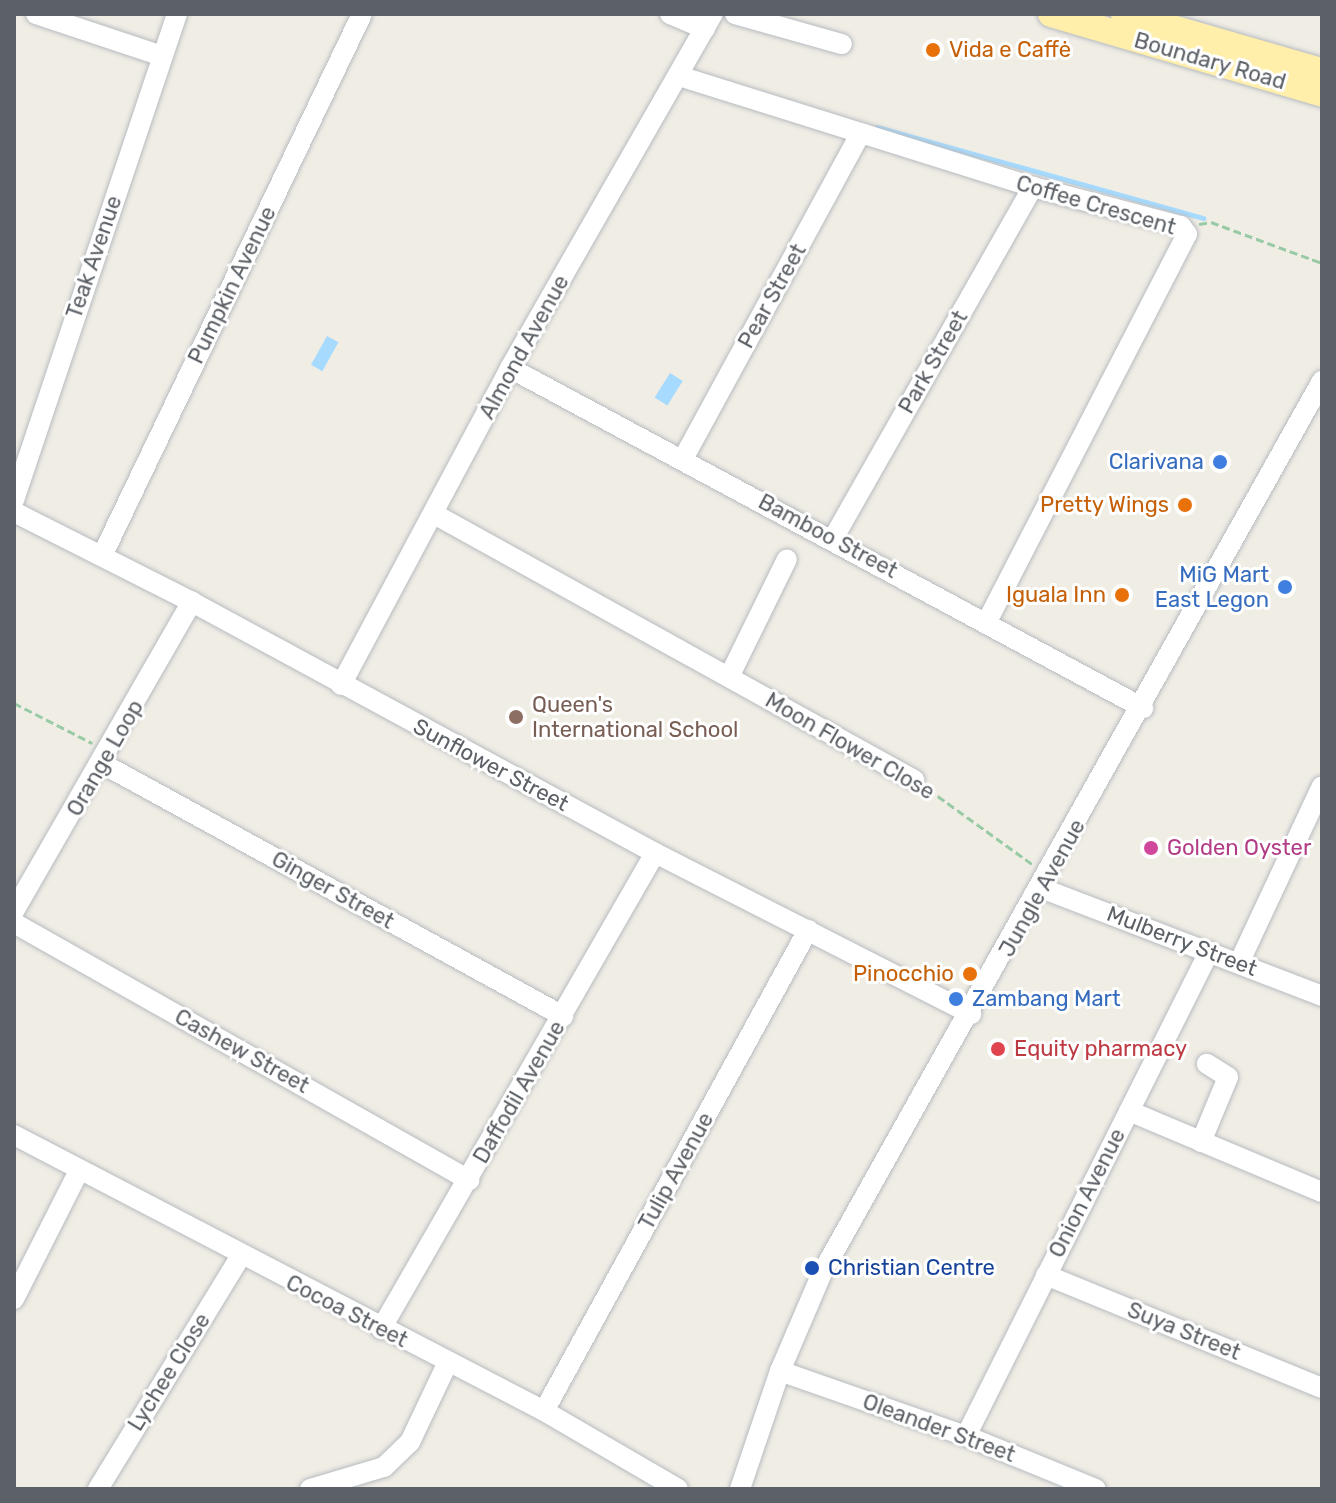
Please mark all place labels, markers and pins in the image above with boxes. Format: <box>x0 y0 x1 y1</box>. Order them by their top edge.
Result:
place label: Vida e Caffė <box>949 37 1071 63</box>
marker: Vida e Caffė <box>924 41 942 59</box>
place label: Clarivana <box>1109 449 1204 475</box>
marker: Clarivana <box>1211 453 1229 471</box>
place label: Pretty Wings <box>1039 492 1169 518</box>
marker: Pretty Wings <box>1176 496 1194 514</box>
place label: MiG Mart East Legon <box>1155 561 1269 612</box>
marker: MiG Mart East Legon <box>1276 578 1294 596</box>
place label: Iguala Inn <box>1006 582 1106 608</box>
marker: Iguala Inn <box>1113 586 1131 604</box>
place label: Queen's International School <box>532 691 738 742</box>
marker: Queen's International School <box>507 708 525 726</box>
place label: Golden Oyster <box>1167 835 1311 861</box>
marker: Golden Oyster <box>1142 839 1160 857</box>
place label: Pinocchio <box>853 961 954 987</box>
marker: Pinocchio <box>961 965 979 983</box>
place label: Zambang Mart <box>972 986 1121 1012</box>
marker: Zambang Mart <box>947 990 965 1008</box>
place label: Equity pharmacy <box>1014 1036 1188 1062</box>
marker: Equity pharmacy <box>989 1040 1007 1058</box>
place label: Christian Centre <box>828 1255 995 1281</box>
marker: Christian Centre <box>803 1259 821 1277</box>

